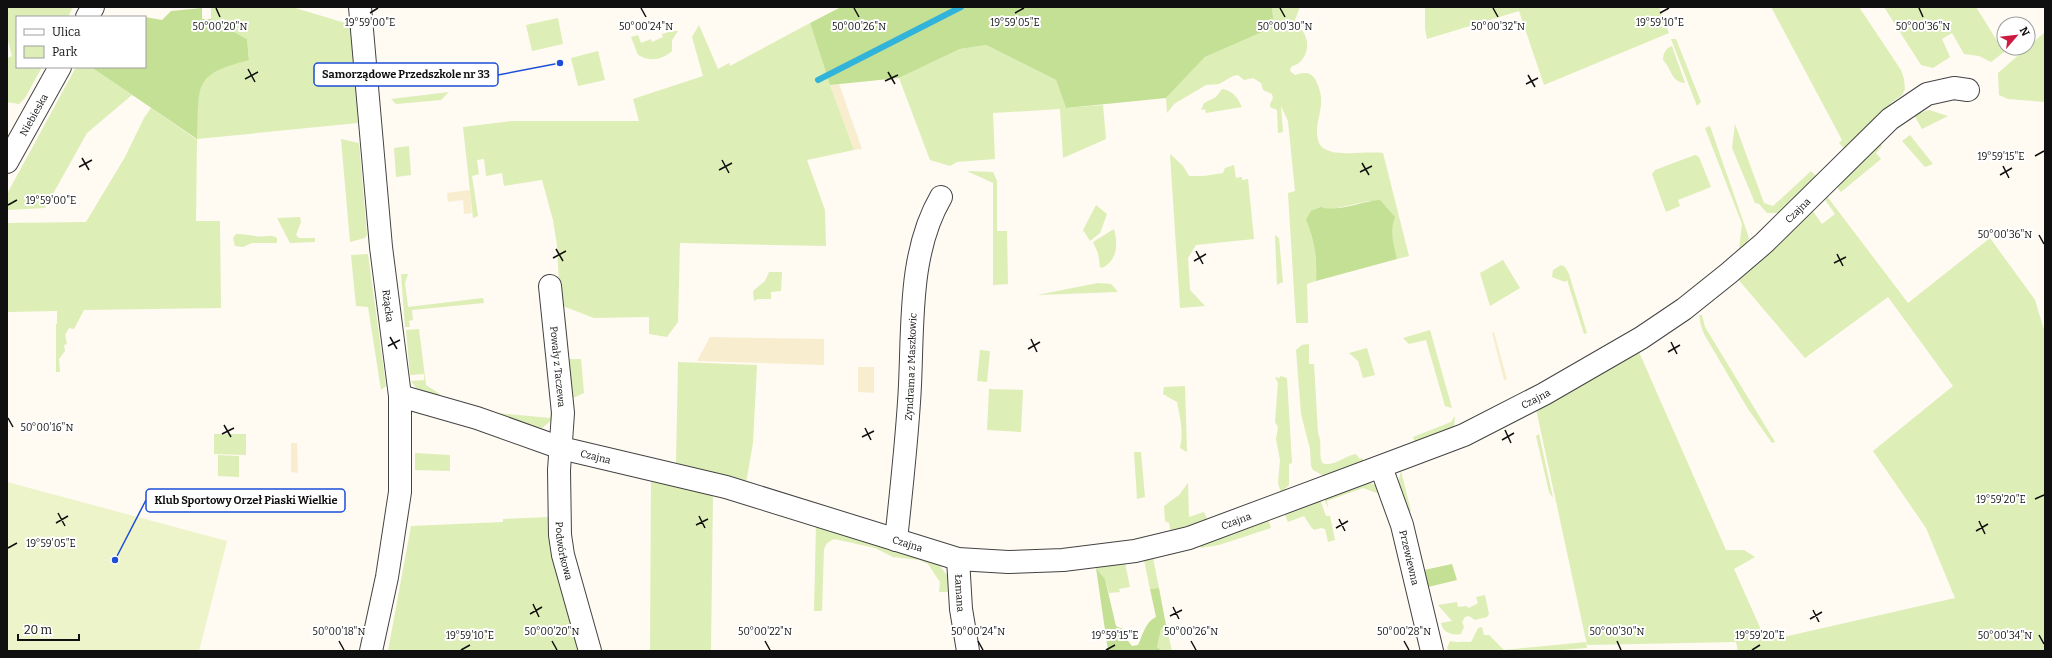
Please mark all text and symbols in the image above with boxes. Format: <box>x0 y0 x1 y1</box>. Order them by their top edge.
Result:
legend <box>16 16 146 68</box>
north arrow <box>1996 16 2036 56</box>
text: 19°59'00"E <box>345 17 395 29</box>
text: 19°59'05"E <box>990 17 1040 29</box>
text: 19°59'10"E <box>1636 17 1684 29</box>
text: 50°00'20"N <box>193 21 247 33</box>
text: 50°00'24"N <box>619 21 673 33</box>
text: 50°00'26"N <box>832 21 886 33</box>
text: 50°00'30"N <box>1257 21 1313 33</box>
text: 50°00'32"N <box>1471 21 1525 33</box>
text: 50°00'36"N <box>1896 21 1950 33</box>
text: Ulica <box>52 25 81 39</box>
text: N <box>2017 25 2032 39</box>
text: Park <box>52 45 78 59</box>
callout: Samorządowe Przedszkole nr 33 <box>314 63 498 86</box>
text: Samorządowe Przedszkole nr 33 <box>322 68 490 81</box>
street label: Niebieska <box>18 92 51 138</box>
text: 19°59'15"E <box>1977 151 2025 163</box>
text: 19°59'00"E <box>26 195 76 207</box>
street label: Czajna <box>1783 195 1814 226</box>
text: 50°00'36"N <box>1978 229 2032 241</box>
street label: Rżącka <box>379 289 396 323</box>
street label: Zyndrama z Maszkowic <box>903 313 920 421</box>
street label: Powały z Taczewa <box>547 326 567 408</box>
street label: Czajna <box>1519 386 1553 412</box>
text: 50°00'16"N <box>21 422 74 434</box>
street label: Czajna <box>579 448 613 467</box>
callout: Klub Sportowy Orzeł Piaski Wielkie <box>146 489 345 512</box>
text: Klub Sportowy Orzeł Piaski Wielkie <box>154 494 338 507</box>
text: 19°59'20"E <box>1976 494 2026 506</box>
street label: Czajna <box>1220 510 1253 532</box>
street label: Podwórkowa <box>553 521 575 582</box>
street label: Przewiewna <box>1396 529 1421 587</box>
street label: Czajna <box>891 534 924 555</box>
text: 19°59'05"E <box>26 538 76 550</box>
street label: Łamana <box>952 574 966 613</box>
scale bar <box>18 616 79 642</box>
text: 20 m <box>24 623 53 637</box>
text: 50°00'18"N <box>313 626 365 638</box>
text: 50°00'20"N <box>525 626 579 638</box>
text: 50°00'22"N <box>738 626 792 638</box>
text: 50°00'24"N <box>951 626 1005 638</box>
text: 50°00'26"N <box>1164 626 1218 638</box>
text: 50°00'28"N <box>1377 626 1431 638</box>
text: 50°00'30"N <box>1589 626 1645 638</box>
text: 19°59'10"E <box>446 630 494 642</box>
text: 19°59'15"E <box>1091 630 1139 642</box>
text: 19°59'20"E <box>1735 630 1785 642</box>
text: 50°00'34"N <box>1978 630 2032 642</box>

